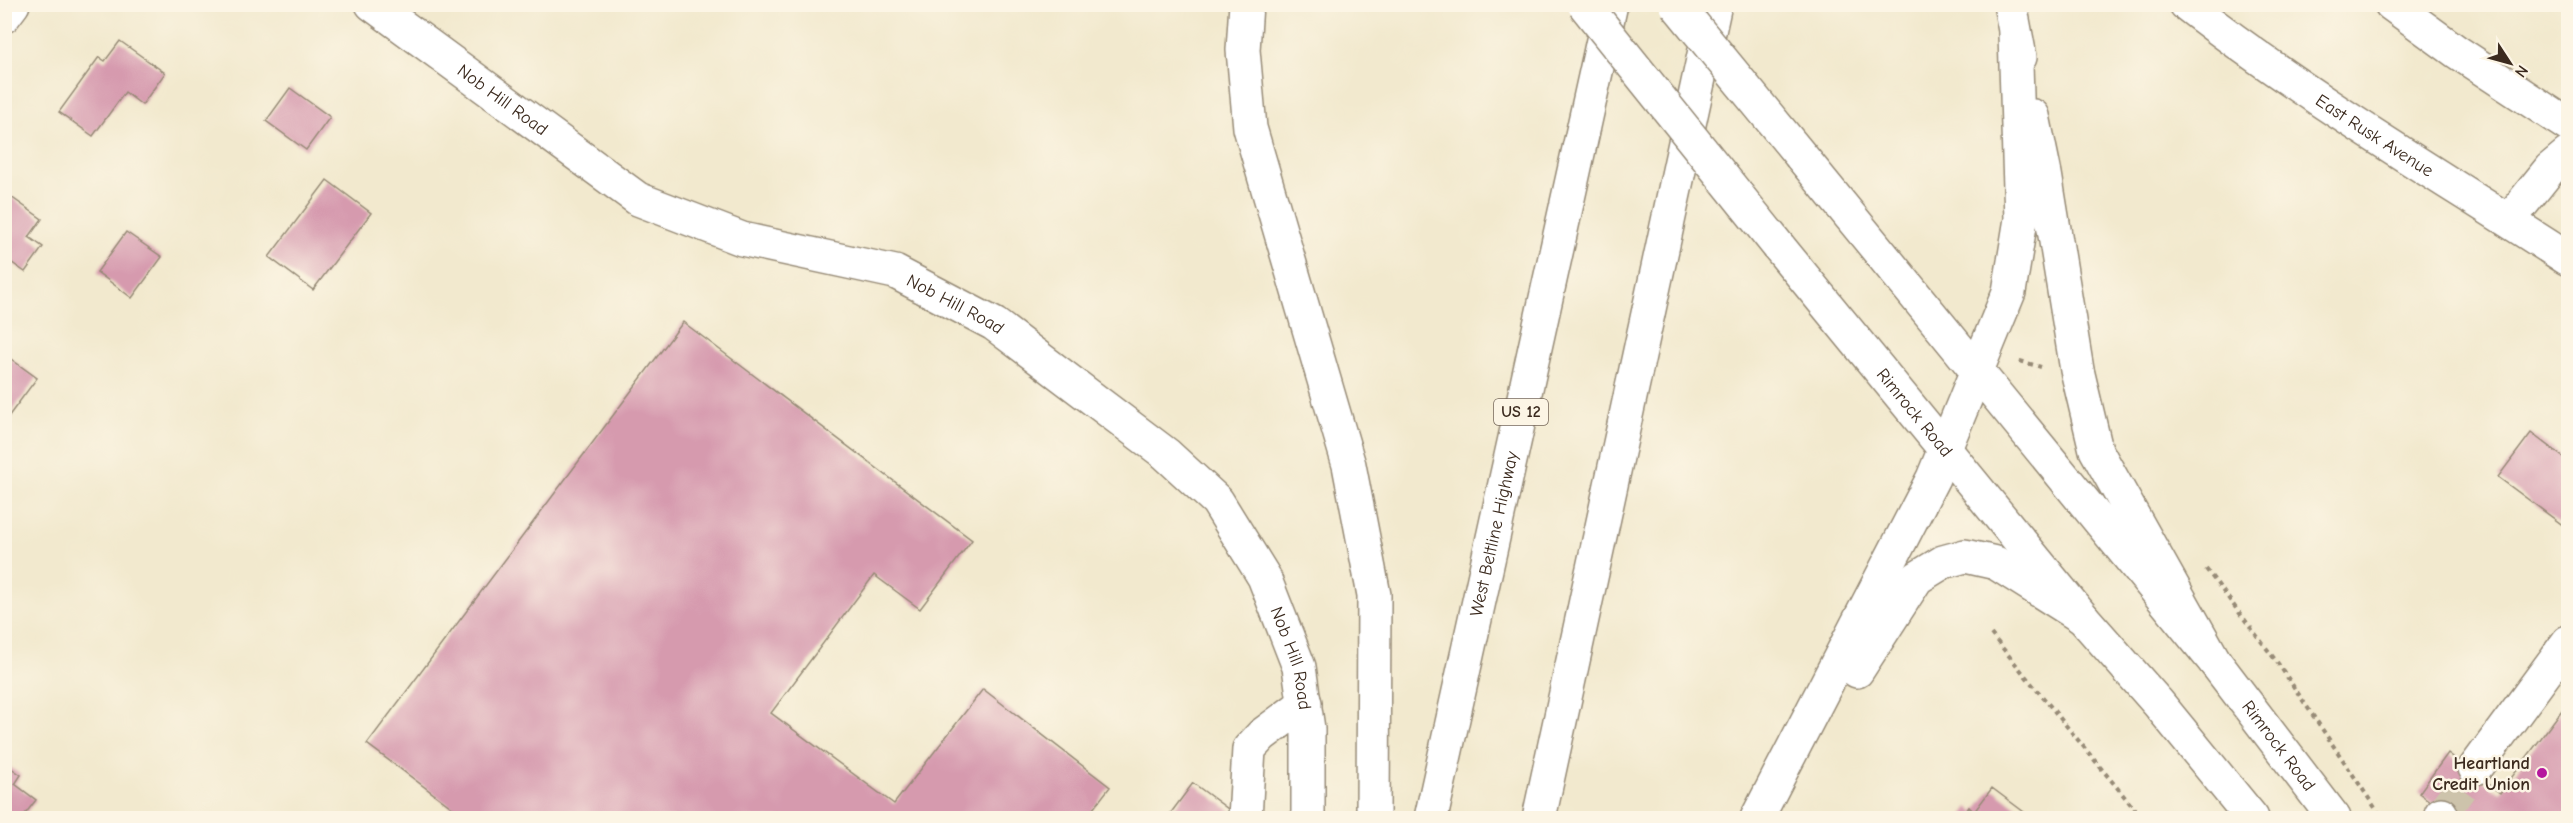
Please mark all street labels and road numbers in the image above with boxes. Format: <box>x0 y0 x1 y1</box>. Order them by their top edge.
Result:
street label: Nob Hill Road <box>453 60 552 140</box>
street label: East Rusk Avenue <box>2312 90 2437 181</box>
street label: Nob Hill Road <box>903 270 1008 338</box>
street label: Rimrock Road <box>1872 364 1957 461</box>
road number: US 12 <box>1494 399 1548 425</box>
street label: West Beltline Highway <box>1465 448 1522 618</box>
street label: Nob Hill Road <box>1266 604 1316 711</box>
street label: Rimrock Road <box>2238 696 2320 795</box>

